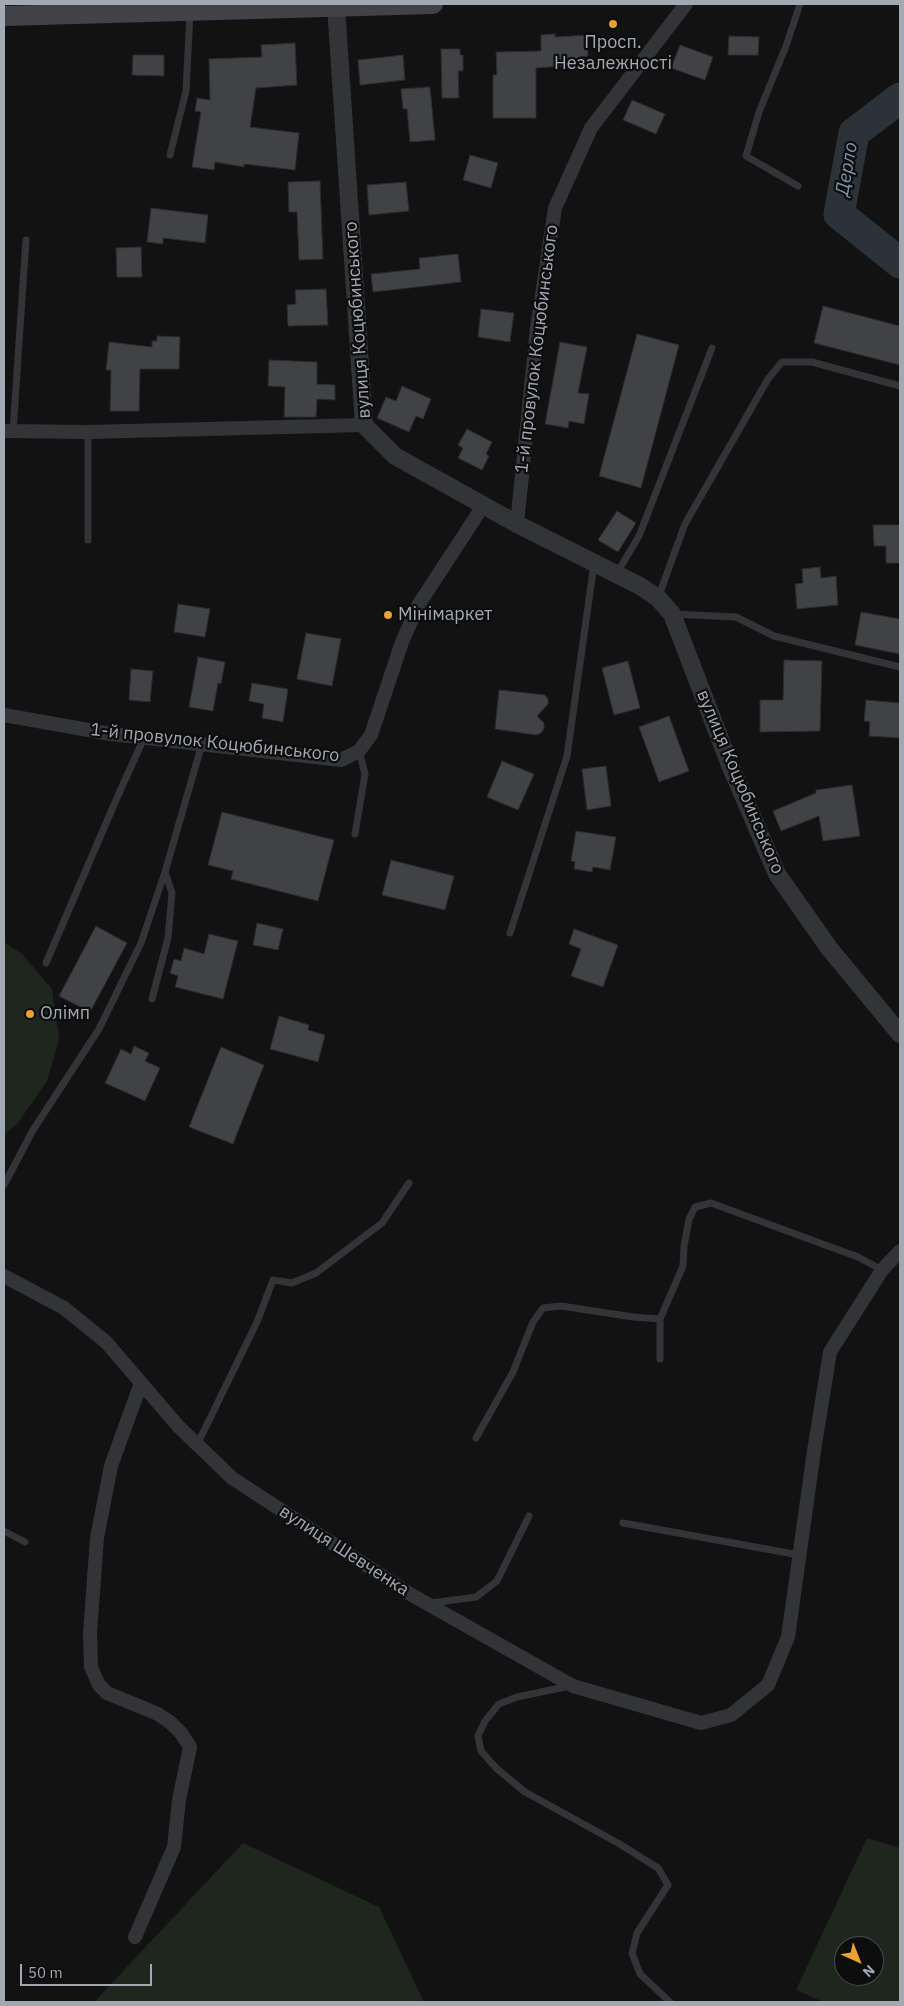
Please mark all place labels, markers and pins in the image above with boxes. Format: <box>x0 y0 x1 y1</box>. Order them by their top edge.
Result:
marker: Просп. Незалежності <box>607 18 619 30</box>
place label: Просп. Незалежності <box>554 32 672 74</box>
place label: Мінімаркет <box>398 604 493 626</box>
marker: Мінімаркет <box>382 609 394 621</box>
place label: Олімп <box>40 1003 90 1025</box>
marker: Олімп <box>24 1008 36 1020</box>

